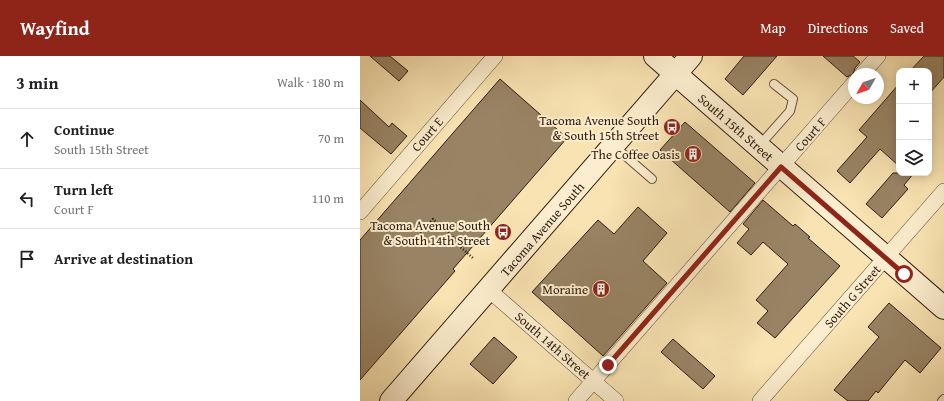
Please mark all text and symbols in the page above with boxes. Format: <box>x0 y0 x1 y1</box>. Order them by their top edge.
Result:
text: Wayfind <box>20 14 90 42</box>
text: Map <box>760 18 786 38</box>
text: Directions <box>808 18 868 38</box>
text: Saved <box>890 18 924 38</box>
north arrow <box>848 68 884 104</box>
map controls <box>896 68 932 176</box>
button: + <box>896 68 932 104</box>
text: 3 min <box>16 70 58 95</box>
text: Walk · 180 m <box>277 73 344 92</box>
street label: South 15th Street <box>694 89 778 166</box>
button: − <box>896 104 932 140</box>
place label: Tacoma Avenue South & South 15th Street <box>539 111 660 145</box>
street label: Court E <box>407 113 448 156</box>
street label: Court F <box>790 113 831 156</box>
bus stop icon: Tacoma Avenue South & South 15th Street <box>662 117 682 137</box>
text: Continue <box>54 119 115 140</box>
icon: ahead <box>16 128 38 150</box>
text: 70 m <box>318 129 344 148</box>
text: South 15th Street <box>54 140 149 159</box>
button: layers <box>896 140 932 176</box>
building icon: The Coffee Oasis <box>683 144 703 164</box>
place label: The Coffee Oasis <box>591 145 680 164</box>
street label: Tacoma Avenue South <box>496 177 589 281</box>
text: Turn left <box>54 179 113 200</box>
icon: left <box>16 188 38 210</box>
text: 110 m <box>312 189 344 208</box>
text: Court F <box>54 200 94 219</box>
place label: Tacoma Avenue South & South 14th Street <box>370 216 491 250</box>
bus stop icon: Tacoma Avenue South & South 14th Street <box>493 222 513 242</box>
icon: arrive <box>16 248 38 270</box>
text: Arrive at destination <box>54 248 193 269</box>
street label: South G Street <box>820 260 885 332</box>
route start <box>895 265 913 283</box>
building icon: Moraine <box>591 279 611 299</box>
place label: Moraine <box>542 280 588 299</box>
street label: South 14th Street <box>511 307 595 384</box>
route end <box>599 356 617 374</box>

